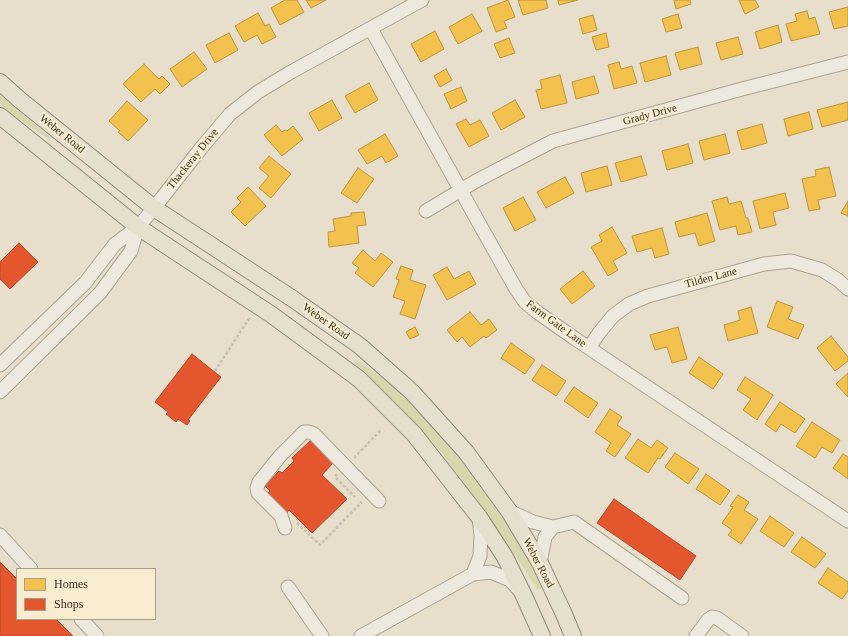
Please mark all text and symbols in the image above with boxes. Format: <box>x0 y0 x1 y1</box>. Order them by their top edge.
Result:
street label: Grady Drive <box>622 101 678 129</box>
street label: Weber Road <box>37 112 87 156</box>
street label: Thackeray Drive <box>165 126 221 192</box>
street label: Tilden Lane <box>684 265 738 291</box>
street label: Farm Gate Lane <box>523 298 589 350</box>
street label: Weber Road <box>300 301 352 343</box>
street label: Weber Road <box>519 536 557 590</box>
legend <box>16 568 156 620</box>
text: Homes <box>54 577 88 591</box>
text: Shops <box>54 597 83 611</box>

